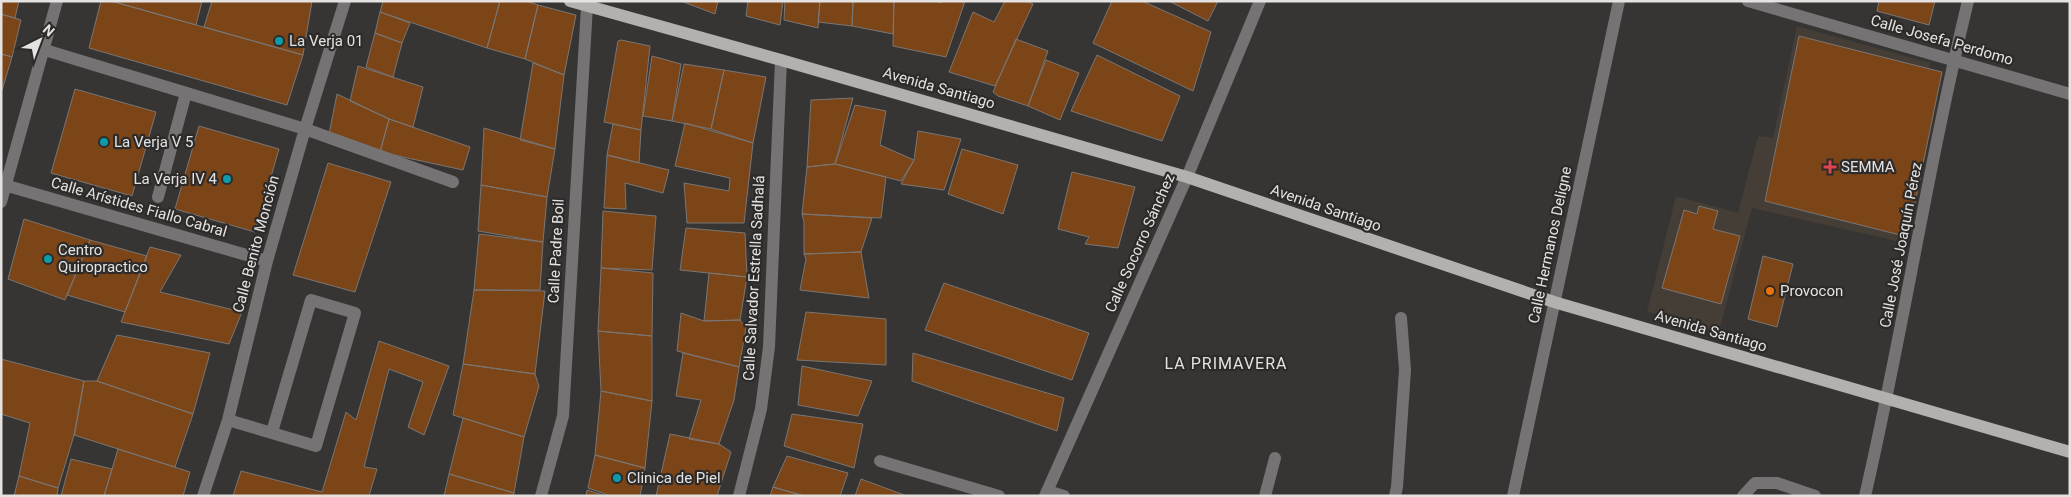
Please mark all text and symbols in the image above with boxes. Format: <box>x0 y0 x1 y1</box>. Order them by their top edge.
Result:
street label: Calle Josefa Perdomo <box>1869 11 2015 69</box>
north arrow <box>15 15 65 65</box>
text: N <box>40 21 58 40</box>
place label: La Verja 01 <box>289 32 364 50</box>
marker: La Verja 01 <box>273 35 285 47</box>
street label: Avenida Santiago <box>881 63 997 113</box>
place label: La Verja V 5 <box>114 133 193 151</box>
marker: La Verja V 5 <box>98 136 110 148</box>
place label: SEMMA <box>1841 158 1895 176</box>
marker: SEMMA <box>1823 160 1837 174</box>
street label: Calle José Joaquín Pérez <box>1876 161 1926 329</box>
street label: Calle Hermanos Deligne <box>1525 165 1575 325</box>
place label: La Verja IV 4 <box>134 170 218 188</box>
street label: Calle Socorro Sánchez <box>1101 171 1179 315</box>
street label: Calle Arístides Fiallo Cabral <box>49 173 229 241</box>
marker: La Verja IV 4 <box>221 173 233 185</box>
street label: Calle Benito Monción <box>229 173 283 315</box>
street label: Calle Salvador Estrella Sadhalá <box>740 175 768 381</box>
street label: Avenida Santiago <box>1268 181 1384 235</box>
street label: Calle Padre Boil <box>544 198 568 304</box>
place label: Centro Quiropractico <box>58 241 148 276</box>
marker: Centro Quiropractico <box>42 253 54 265</box>
place label: Provocon <box>1780 282 1843 300</box>
marker: Provocon <box>1764 285 1776 297</box>
street label: Avenida Santiago <box>1653 306 1769 356</box>
district label: LA PRIMAVERA <box>1165 354 1287 373</box>
place label: Clinica de Piel <box>627 469 721 487</box>
marker: Clinica de Piel <box>611 472 623 484</box>

